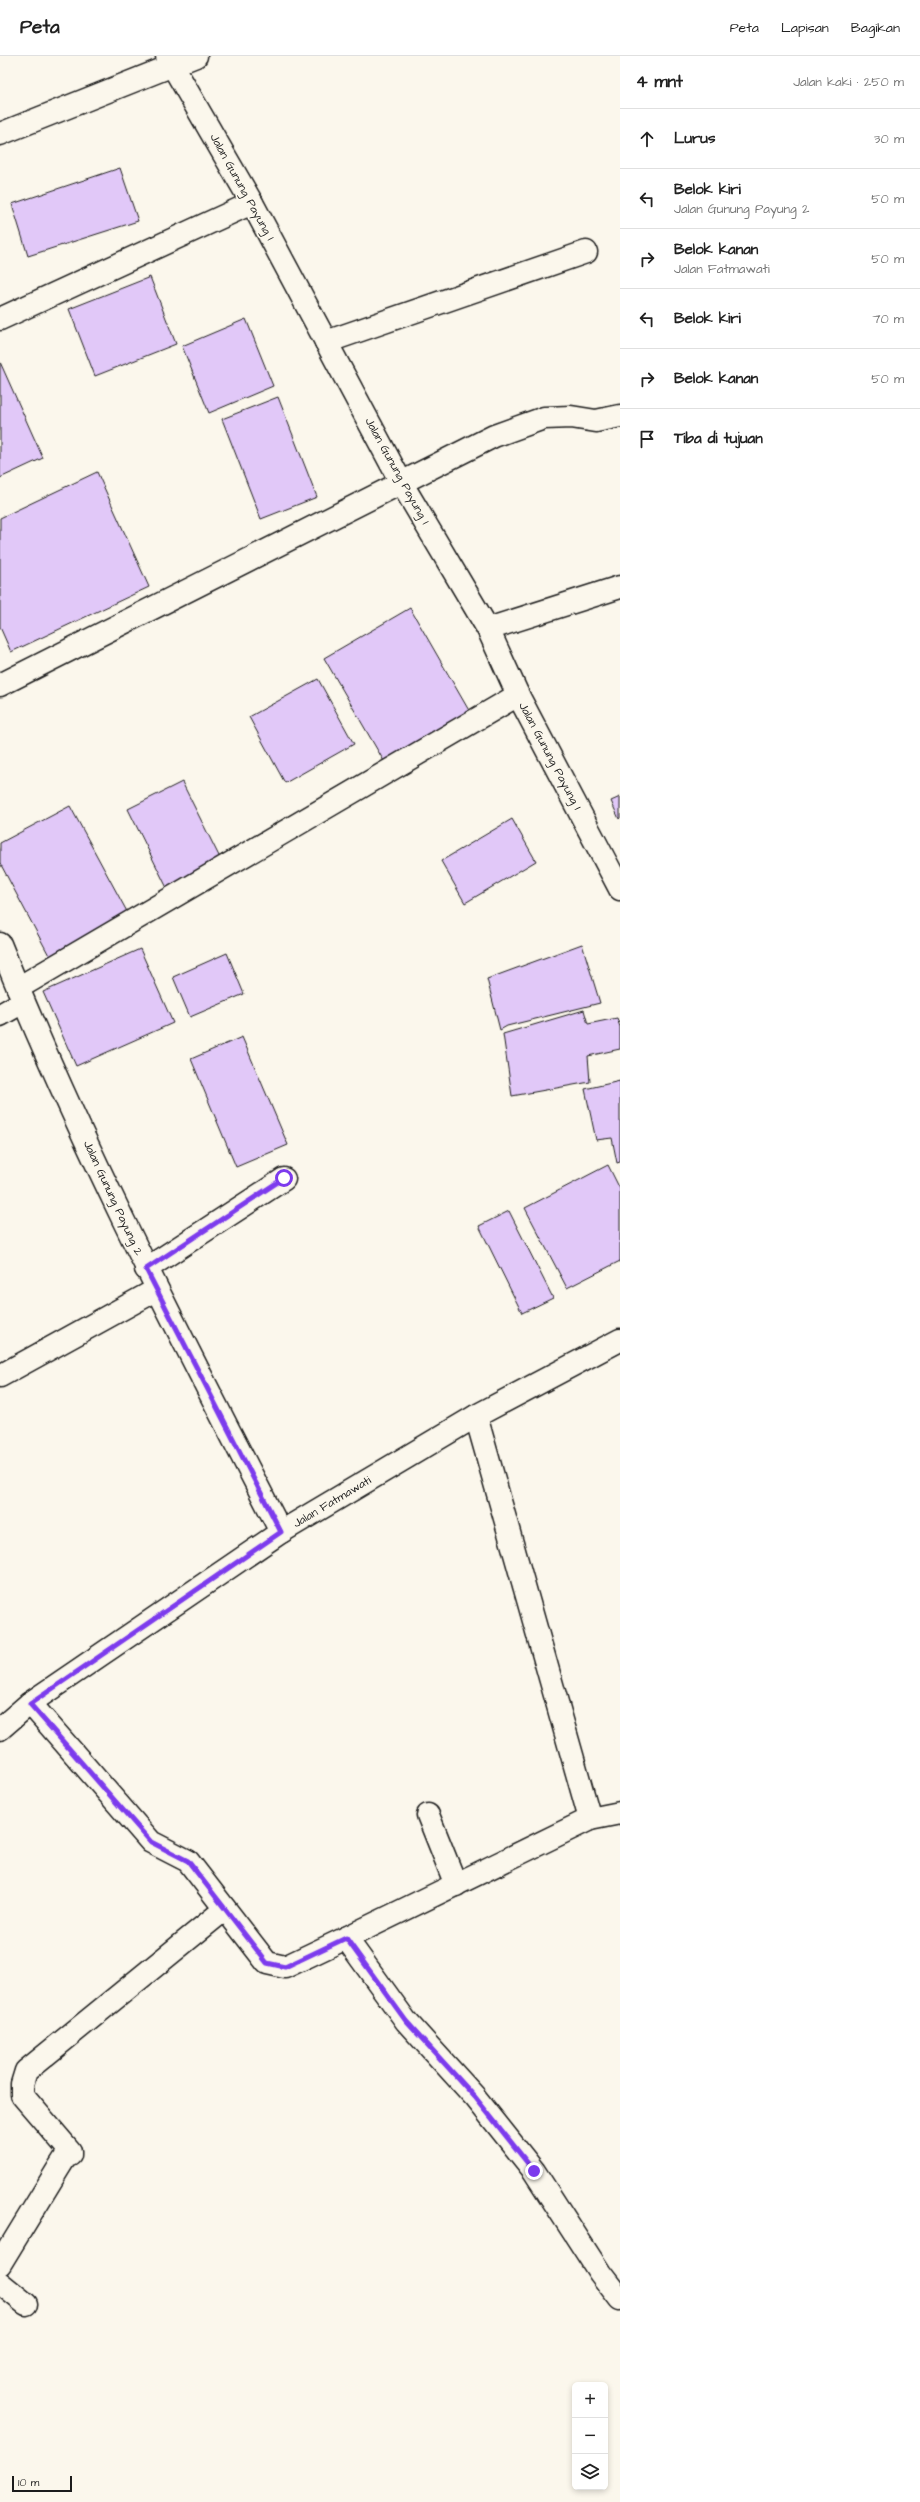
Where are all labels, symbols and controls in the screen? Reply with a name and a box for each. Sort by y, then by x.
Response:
text: Peta [20,14,60,41]
text: Peta [730,18,759,38]
text: Lapisan [781,18,829,38]
text: Bagikan [851,18,900,38]
text: 4 mnt [636,70,683,94]
text: Jalan kaki · 250 m [793,73,904,91]
icon: ahead [636,128,658,150]
text: Lurus [674,128,715,149]
text: 30 m [874,130,904,148]
street label: Jalan Gunung Payung 1 [205,131,279,244]
text: Belok kiri [674,179,741,200]
icon: left [636,188,658,210]
text: 50 m [871,190,904,208]
text: Jalan Gunung Payung 2 [674,200,809,218]
text: Belok kanan [674,239,758,260]
icon: right [636,248,658,270]
text: 50 m [871,250,904,268]
text: Jalan Fatmawati [674,260,770,278]
icon: left [636,308,658,330]
text: Belok kiri [674,308,741,329]
text: 70 m [872,310,904,328]
icon: right [636,368,658,390]
text: Belok kanan [674,368,758,389]
text: 50 m [871,370,904,388]
street label: Jalan Gunung Payung 1 [360,415,434,528]
icon: arrive [636,428,658,450]
text: Tiba di tujuan [674,428,763,449]
street label: Jalan Gunung Payung 1 [514,699,586,814]
street label: Jalan Gunung Payung 2 [78,1138,147,1259]
route start [275,1169,293,1187]
street label: Jalan Fatmawati [290,1472,374,1532]
route end [525,2162,543,2180]
map controls [572,2382,608,2490]
button: + [572,2382,608,2418]
button: − [572,2418,608,2454]
button: layers [572,2454,608,2490]
scale bar [12,2474,72,2493]
text: 10 m [18,2475,39,2490]

